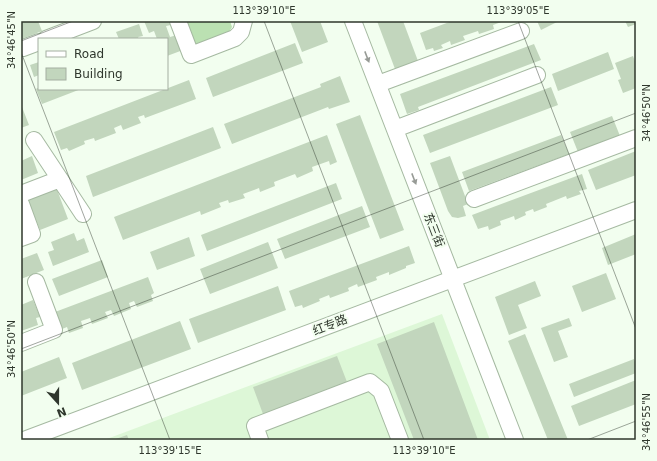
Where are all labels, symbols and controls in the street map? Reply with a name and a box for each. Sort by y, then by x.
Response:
text: 113°39'10"E [232,5,296,16]
text: 113°39'05"E [486,5,550,16]
text: 34°46'45"N [6,11,17,69]
legend [38,38,168,90]
text: Road [74,47,104,61]
one-way arrow [365,52,371,64]
text: Building [74,67,123,81]
text: 34°46'50"N [641,84,652,142]
one-way arrow [412,173,418,185]
street label: 东三街 [421,211,447,249]
street label: 红专路 [311,312,349,338]
text: 34°46'50"N [6,320,17,378]
north arrow [38,383,78,423]
text: 34°46'55"N [641,393,652,451]
text: N [55,404,68,420]
text: 113°39'15"E [138,445,202,456]
text: 113°39'10"E [392,445,456,456]

